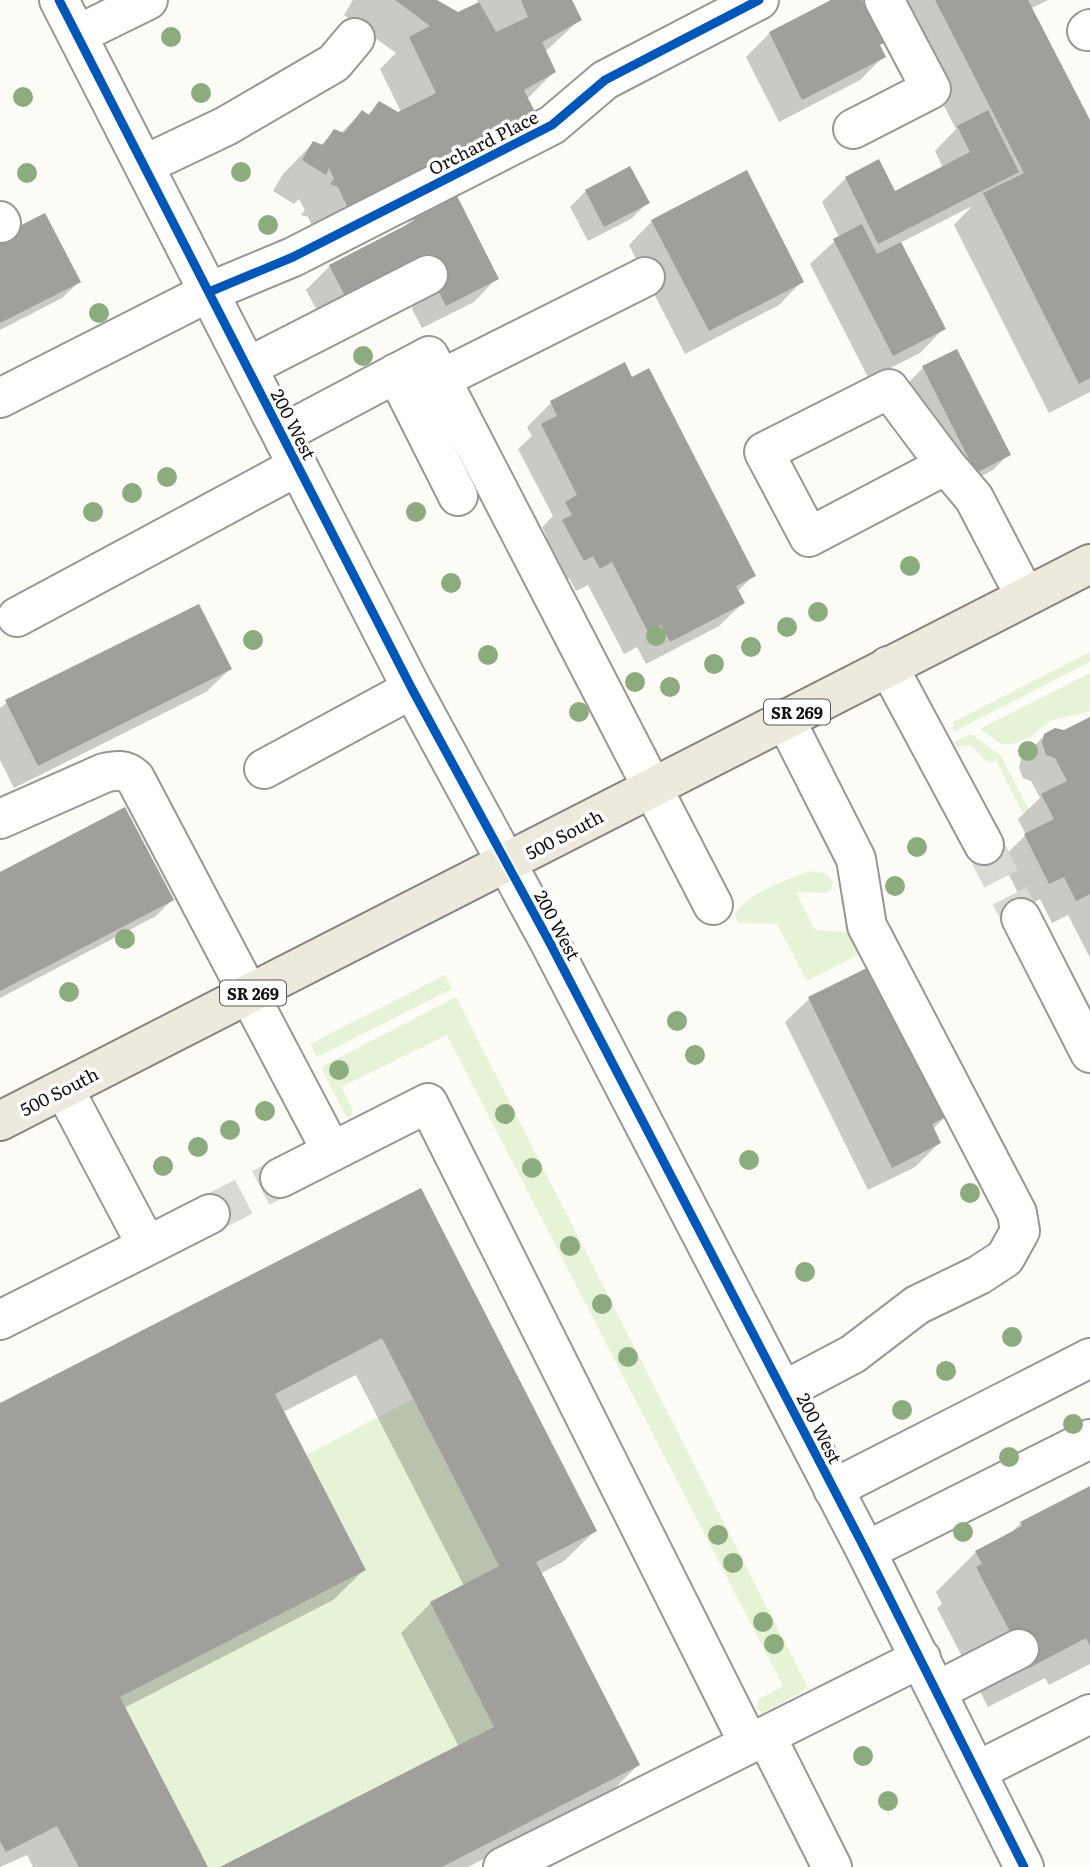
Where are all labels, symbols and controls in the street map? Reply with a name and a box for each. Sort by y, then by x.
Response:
street label: Orchard Place [423,103,543,181]
street label: 200 West [265,384,324,465]
road number: SR 269 [764,699,830,724]
street label: 500 South [520,802,608,866]
street label: 200 West [528,885,588,965]
road number: SR 269 [220,981,286,1006]
street label: 500 South [15,1060,103,1122]
street label: 200 West [791,1388,850,1469]

